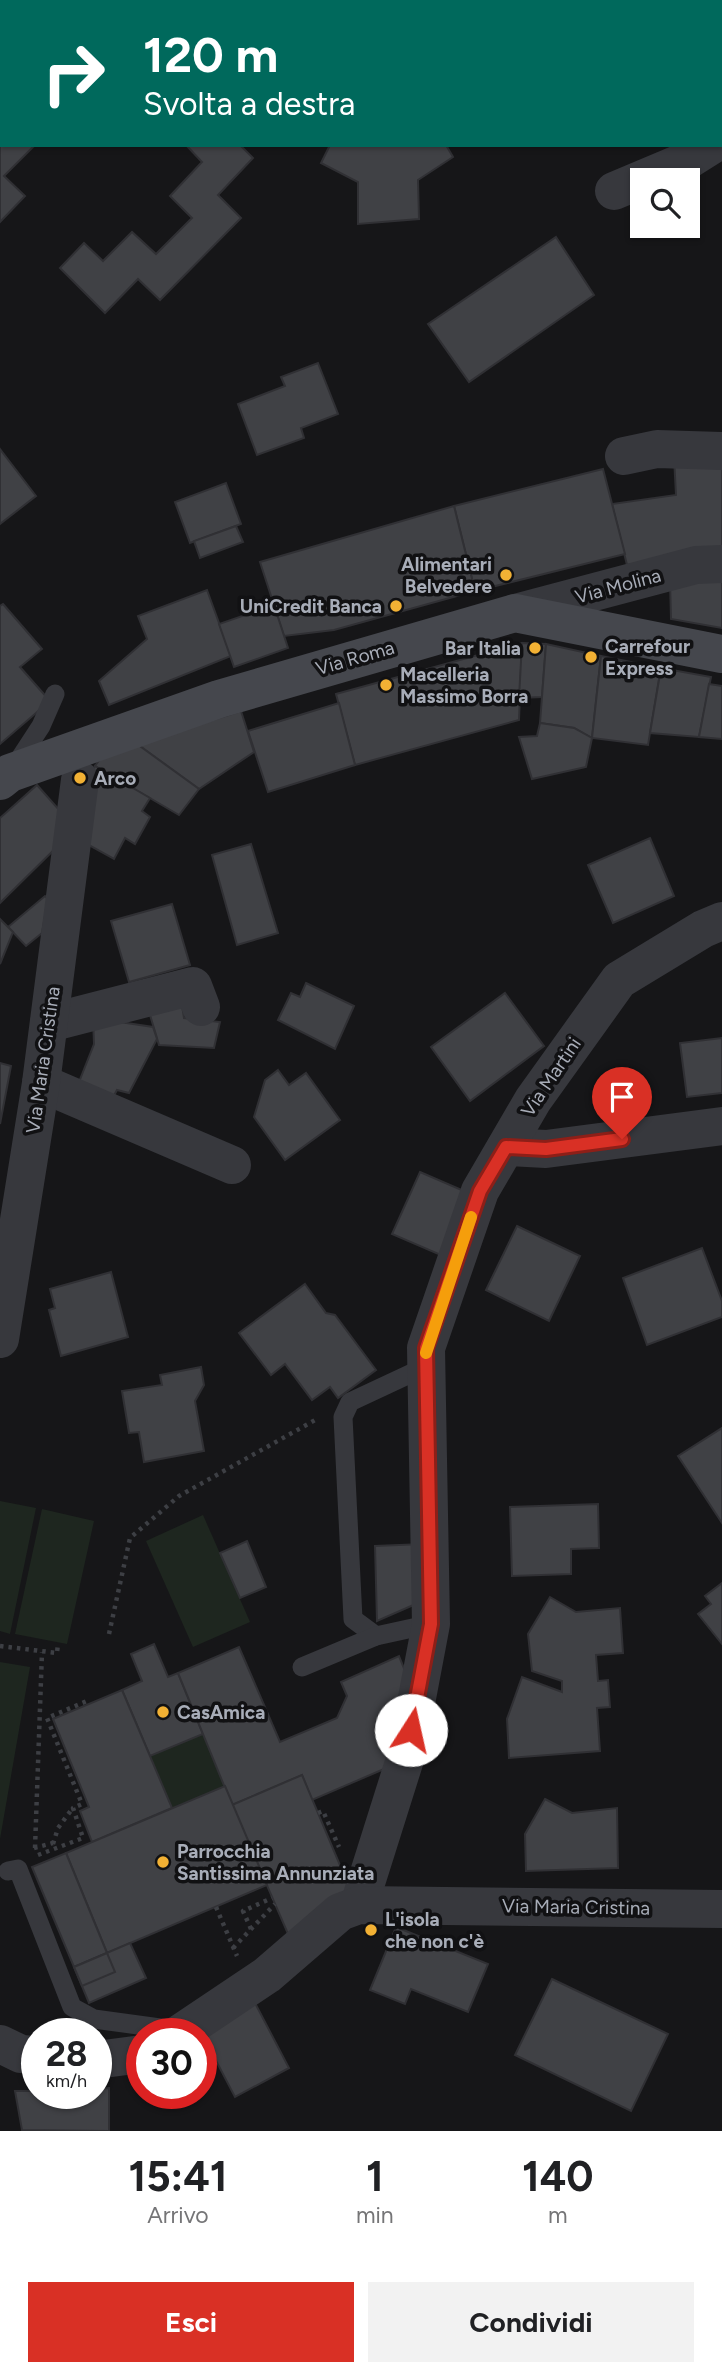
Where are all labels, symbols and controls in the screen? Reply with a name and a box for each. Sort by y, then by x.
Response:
text: 120 m [143,25,278,84]
icon: right [28,28,119,119]
text: Svolta a destra [143,85,355,123]
map controls [630,168,700,238]
button: search [630,168,700,238]
place label: Alimentari Belvedere [401,553,492,598]
street label: Via Molina [573,564,663,608]
marker: Alimentari Belvedere [498,567,514,583]
place label: UniCredit Banca [240,595,382,618]
marker: UniCredit Banca [388,598,404,614]
place label: Carrefour Express [605,635,690,680]
street label: Via Roma [313,636,397,680]
place label: Bar Italia [445,637,521,660]
marker: Bar Italia [527,640,543,656]
marker: Carrefour Express [583,649,599,665]
place label: Macelleria Massimo Borra [400,663,528,708]
marker: Macelleria Massimo Borra [378,677,394,693]
place label: Arco [94,767,136,790]
marker: Arco [72,770,88,786]
street label: Via Maria Cristina [21,985,65,1135]
street label: Via Martini [516,1033,586,1121]
pin [592,1067,652,1139]
icon: arrive [603,1078,641,1116]
position arrow [374,1693,448,1767]
place label: CasAmica [177,1701,265,1724]
marker: CasAmica [155,1704,171,1720]
place label: Parrocchia Santissima Annunziata [177,1840,374,1885]
marker: Parrocchia Santissima Annunziata [155,1854,171,1870]
street label: Via Maria Cristina [502,1894,650,1920]
place label: L'isola che non c'è [385,1908,484,1953]
marker: L'isola che non c'è [363,1922,379,1938]
speed limit sign: 30 [126,2018,217,2109]
text: 28 [46,2033,87,2075]
text: km/h [46,2070,87,2092]
text: 15:41 [128,2151,228,2202]
text: 1 [366,2151,384,2202]
text: 140 [522,2151,594,2202]
text: Arrivo [147,2201,209,2229]
text: min [356,2201,394,2229]
text: m [548,2201,568,2229]
button: Esci [28,2282,354,2362]
button: Condividi [368,2282,694,2362]

